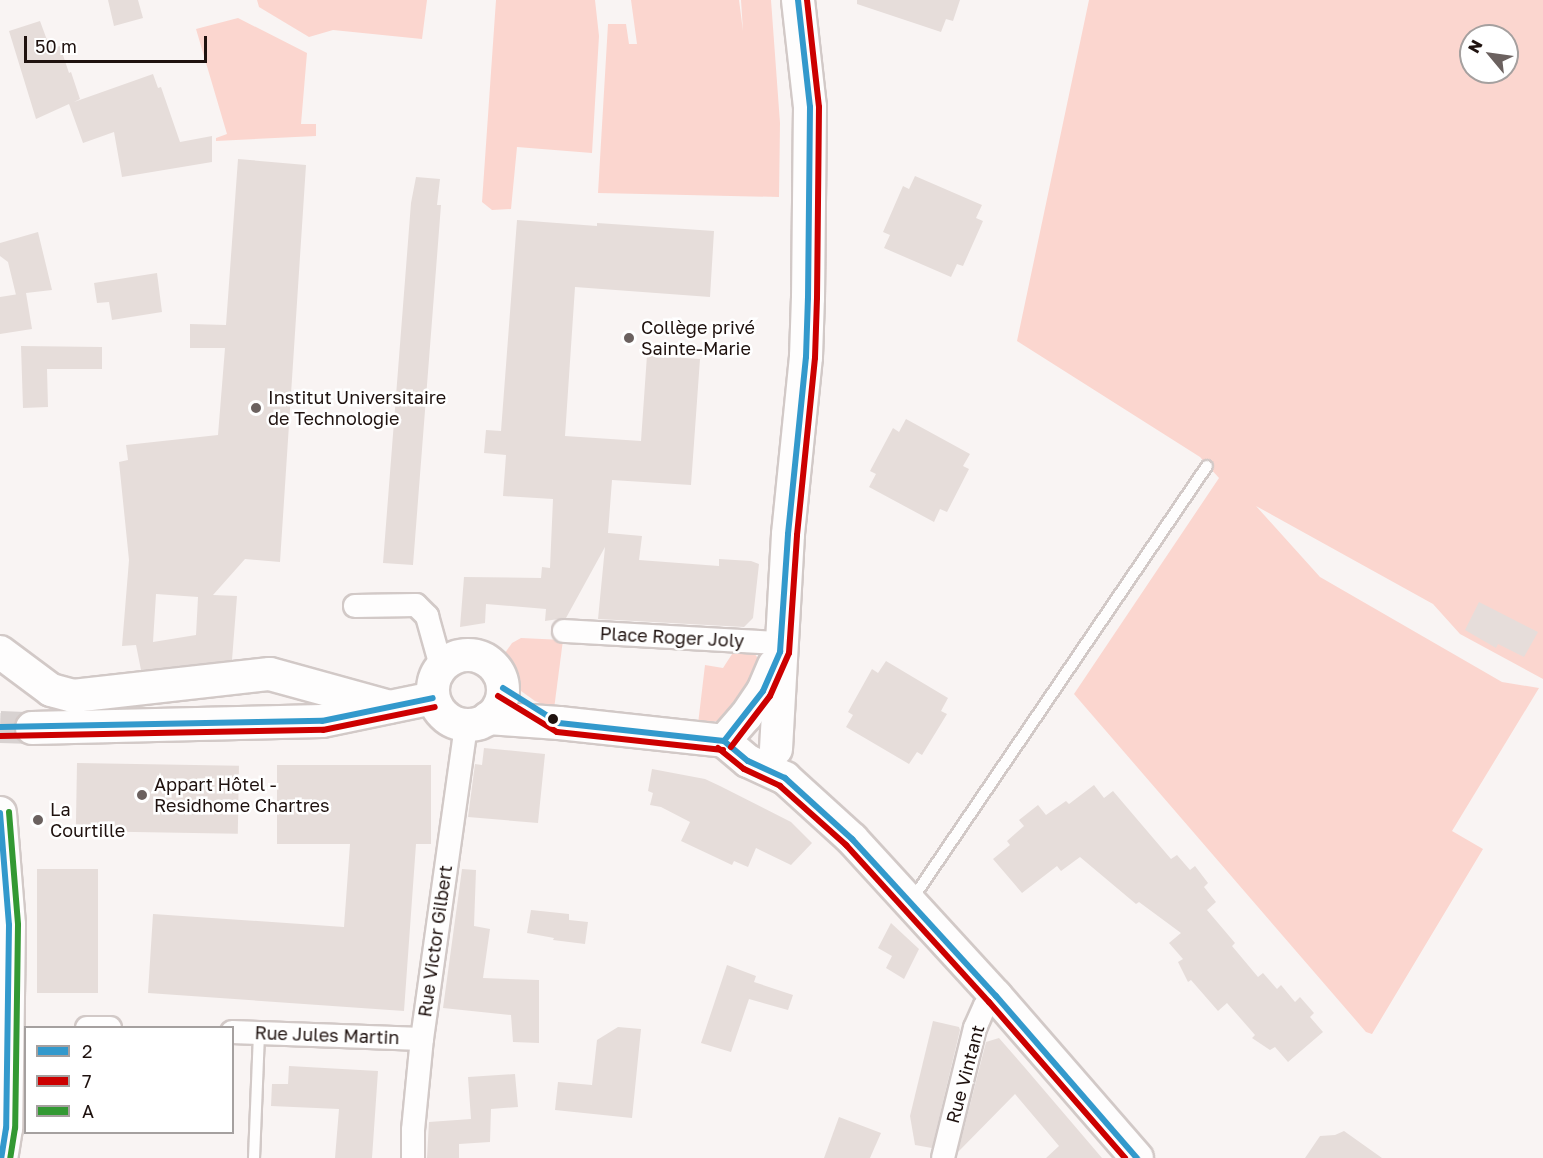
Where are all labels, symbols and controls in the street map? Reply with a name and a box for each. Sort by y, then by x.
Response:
scale bar [27,24,210,62]
north arrow [1459,24,1519,84]
text: 50 m [35,35,77,57]
text: N [1463,36,1487,56]
place label: Collège privé Sainte-Marie [641,317,755,360]
marker: Collège privé Sainte-Marie [622,331,636,345]
place label: Institut Universitaire de Technologie [268,387,446,430]
marker: Institut Universitaire de Technologie [249,401,263,415]
street label: Place Roger Joly [599,622,745,652]
unlabelled marker [547,713,559,725]
place label: Appart Hôtel - Residhome Chartres [154,774,330,816]
marker: Appart Hôtel - Residhome Chartres [135,788,149,802]
place label: La Courtille [50,799,125,842]
marker: La Courtille [31,813,45,827]
street label: Rue Victor Gilbert [414,864,456,1018]
street label: Rue Jules Martin [254,1022,400,1048]
street label: Rue Vintant [942,1022,988,1126]
legend [24,1026,234,1134]
text: 2 [82,1040,92,1062]
text: 7 [82,1070,92,1092]
text: A [82,1100,94,1122]

